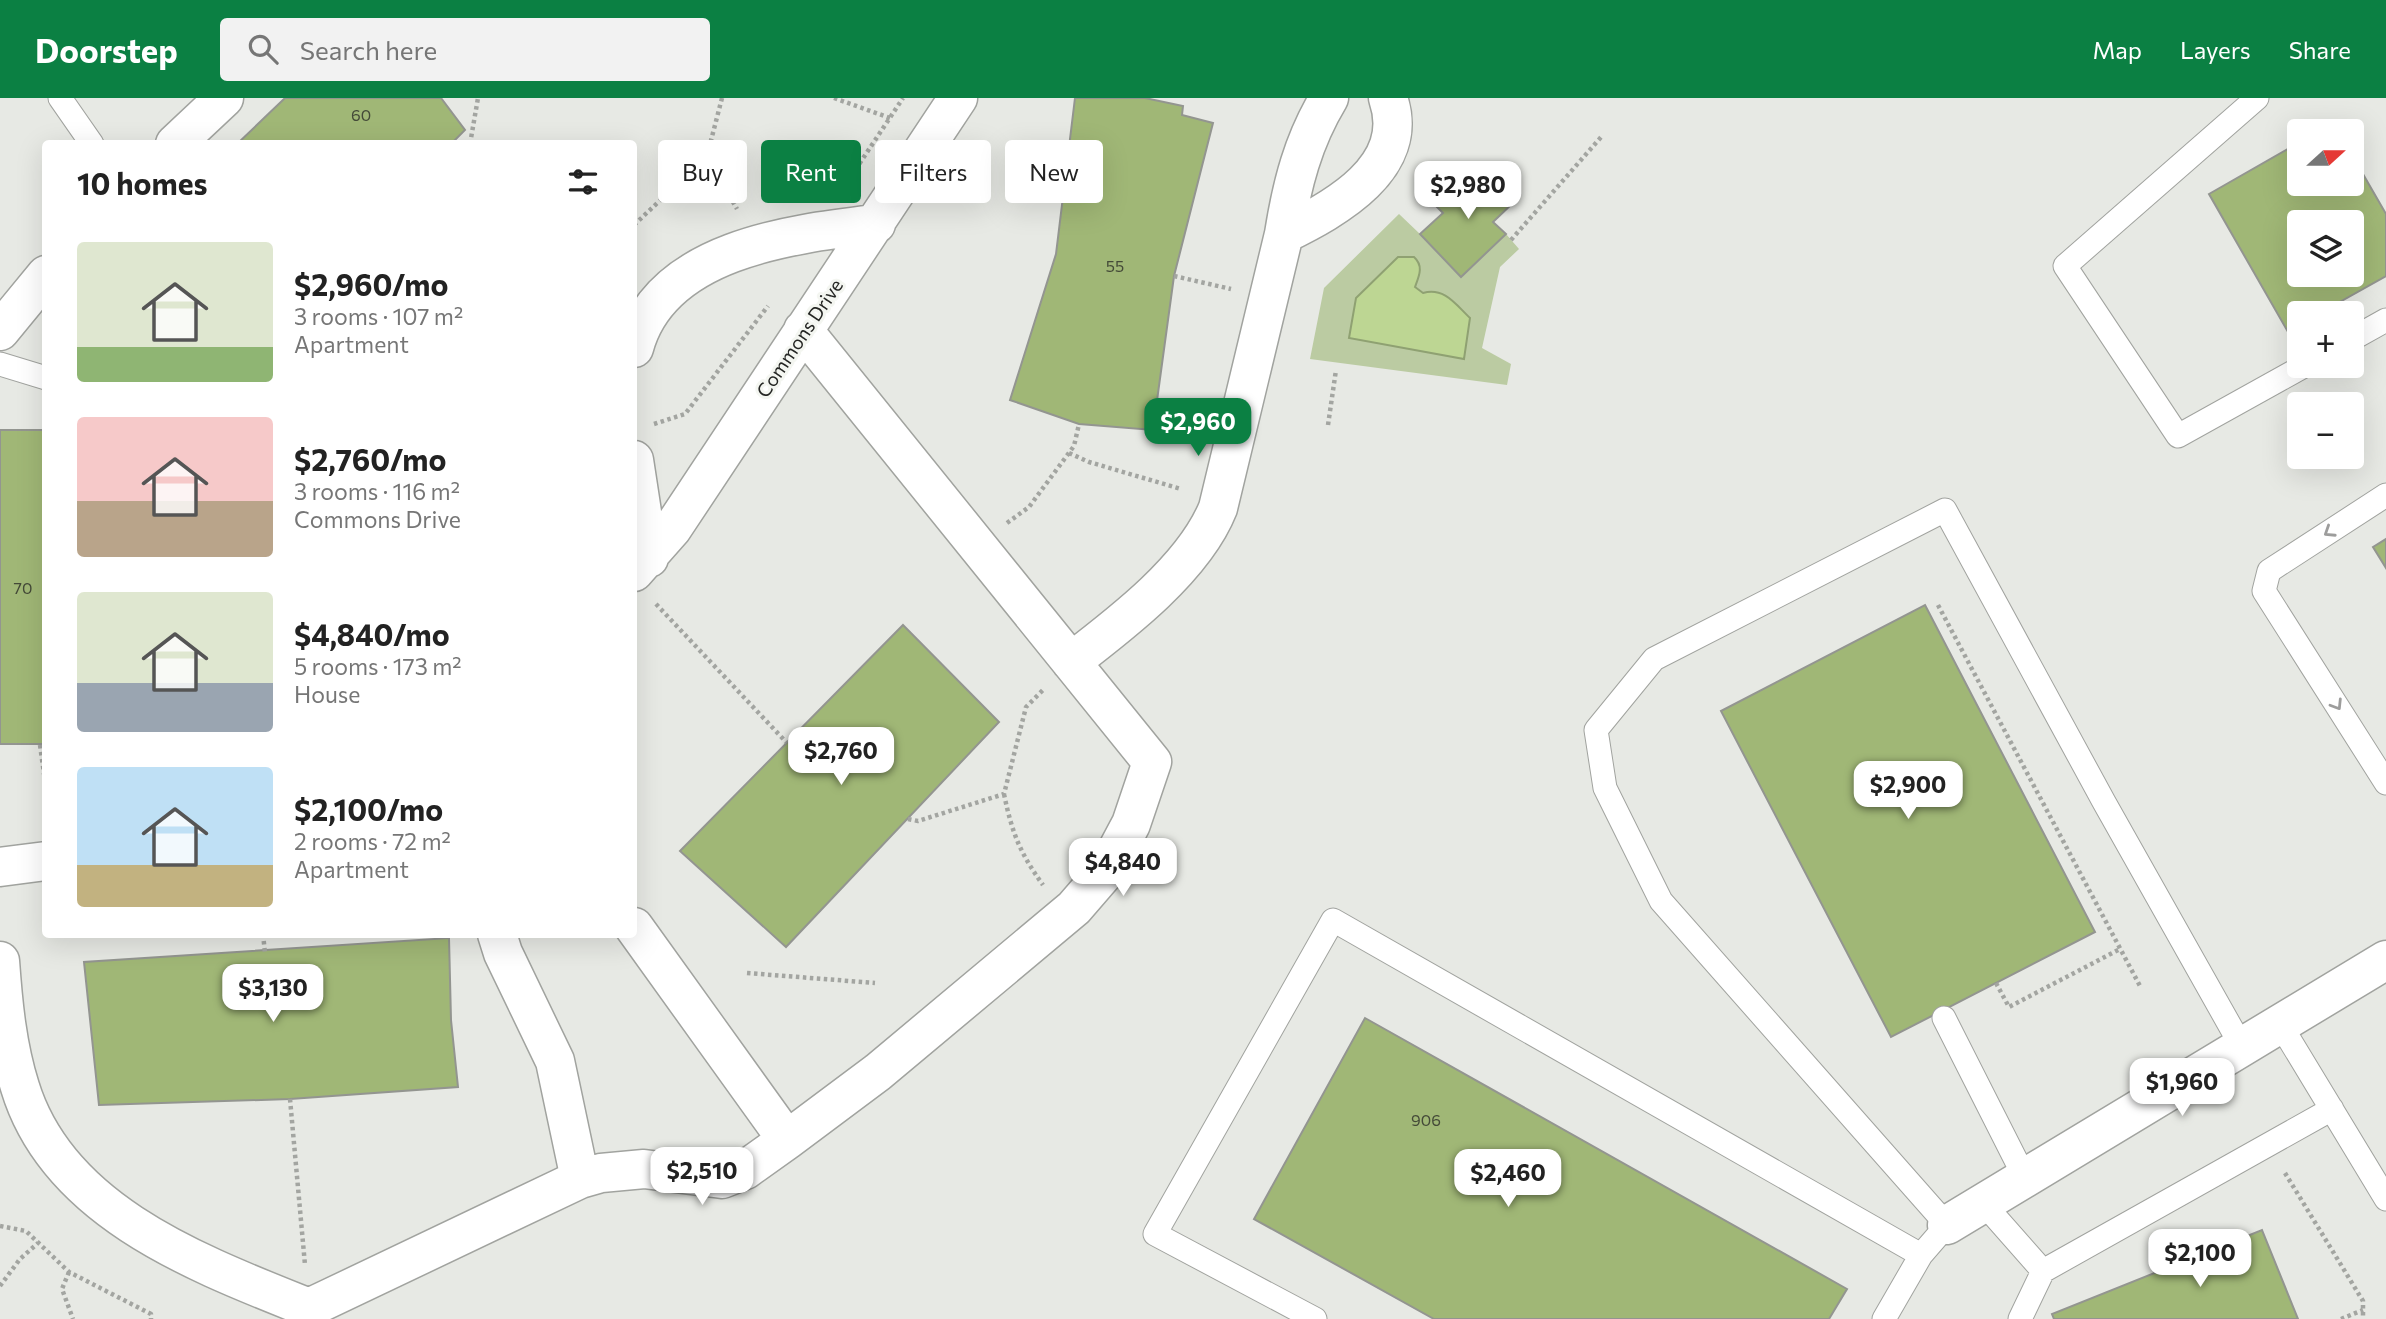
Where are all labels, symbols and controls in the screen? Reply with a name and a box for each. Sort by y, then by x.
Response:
search box [220,18,710,81]
text: Doorstep [35,29,178,70]
icon: search [244,30,282,68]
text: Search here [300,34,437,65]
text: Map [2093,35,2142,64]
text: Layers [2180,35,2251,64]
text: Share [2289,35,2351,64]
house number: 60 [351,105,371,124]
north arrow [2287,119,2364,196]
map controls [2287,119,2364,469]
chip: Buy [658,140,747,203]
chip: Rent [761,140,861,203]
chip: Filters [875,140,991,203]
chip: New [1005,140,1103,203]
pin: $2,980 [1411,162,1525,221]
icon: filters [564,163,602,201]
text: 10 homes [77,164,207,201]
text: $2,980 [1430,170,1506,198]
button: layers [2287,210,2364,287]
house number: 55 [1106,256,1124,275]
text: $2,960/mo [294,265,448,302]
icon: home [133,270,217,354]
street label: Commons Drive [751,274,847,402]
button: + [2287,301,2364,378]
text: 3 rooms · 107 m² [294,302,463,330]
text: Apartment [294,330,409,358]
button: − [2287,392,2364,469]
pin: $2,960 [1141,398,1255,458]
text: $2,960 [1160,407,1236,435]
text: $2,760/mo [294,440,446,477]
icon: home [133,445,217,529]
text: 3 rooms · 116 m² [294,477,460,505]
text: Commons Drive [294,505,461,533]
one-way arrow [2323,524,2336,537]
house number: 70 [14,578,32,597]
text: $4,840/mo [294,615,450,652]
icon: home [133,620,217,704]
text: 5 rooms · 173 m² [294,652,461,680]
text: House [294,680,360,708]
one-way arrow [2328,698,2341,711]
pin: $2,760 [784,728,898,787]
text: $2,760 [804,736,878,764]
pin: $2,900 [1851,762,1965,821]
text: $2,900 [1870,770,1946,798]
text: $2,100/mo [294,790,443,827]
icon: home [133,795,217,879]
text: 2 rooms · 72 m² [294,827,451,855]
pin: $4,840 [1066,838,1180,898]
text: $4,840 [1085,847,1161,875]
text: Apartment [294,855,409,883]
pin: $3,130 [216,964,330,1024]
text: $3,130 [238,973,308,1001]
pin: $1,960 [2125,1058,2239,1118]
text: $1,960 [2146,1067,2218,1095]
house number: 906 [1411,1110,1441,1129]
pin: $2,510 [645,1148,759,1207]
pin: $2,460 [1451,1150,1565,1209]
text: $2,510 [666,1156,738,1184]
text: $2,460 [1470,1158,1546,1186]
pin: $2,100 [2143,1230,2257,1289]
text: $2,100 [2164,1238,2236,1266]

